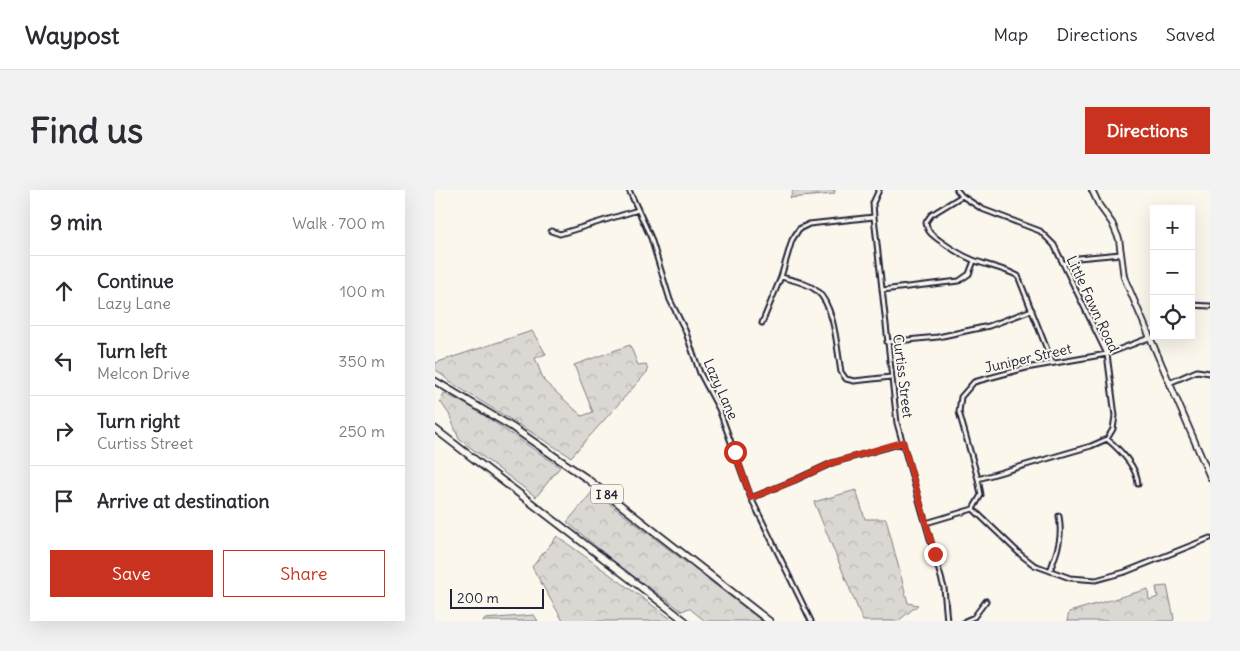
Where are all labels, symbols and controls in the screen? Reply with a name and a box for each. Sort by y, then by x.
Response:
text: Waypost [25,20,119,50]
text: Map [993,23,1028,46]
text: Directions [1056,23,1138,46]
text: Saved [1166,23,1215,46]
button: Directions [1085,107,1210,154]
text: Find us [30,108,143,152]
map controls [1150,205,1195,340]
button: + [1150,205,1195,250]
text: 9 min [50,209,102,236]
text: Walk · 700 m [292,213,385,233]
button: − [1150,250,1195,295]
street label: Little Fawn Road [1063,253,1123,355]
text: Continue [97,269,174,293]
icon: ahead [50,277,78,305]
text: 100 m [340,281,385,301]
text: Lazy Lane [97,293,171,313]
button: locate [1150,295,1195,340]
street label: Curtiss Street [889,333,917,419]
text: Turn left [97,339,167,363]
street label: Juniper Street [983,339,1073,377]
icon: left [50,347,78,375]
text: 350 m [338,351,385,371]
street label: Lazy Lane [700,356,742,422]
text: Melcon Drive [97,363,190,383]
text: Turn right [97,409,180,433]
icon: right [50,417,78,445]
text: 250 m [339,421,385,441]
text: Curtiss Street [97,433,193,453]
route start [724,441,747,464]
road number: I 84 [591,484,623,504]
icon: arrive [50,487,78,515]
text: Arrive at destination [97,489,270,513]
route end [924,543,947,566]
button: Save [50,550,213,597]
button: Share [223,550,385,597]
scale bar [450,586,544,609]
text: 200 m [457,589,499,607]

